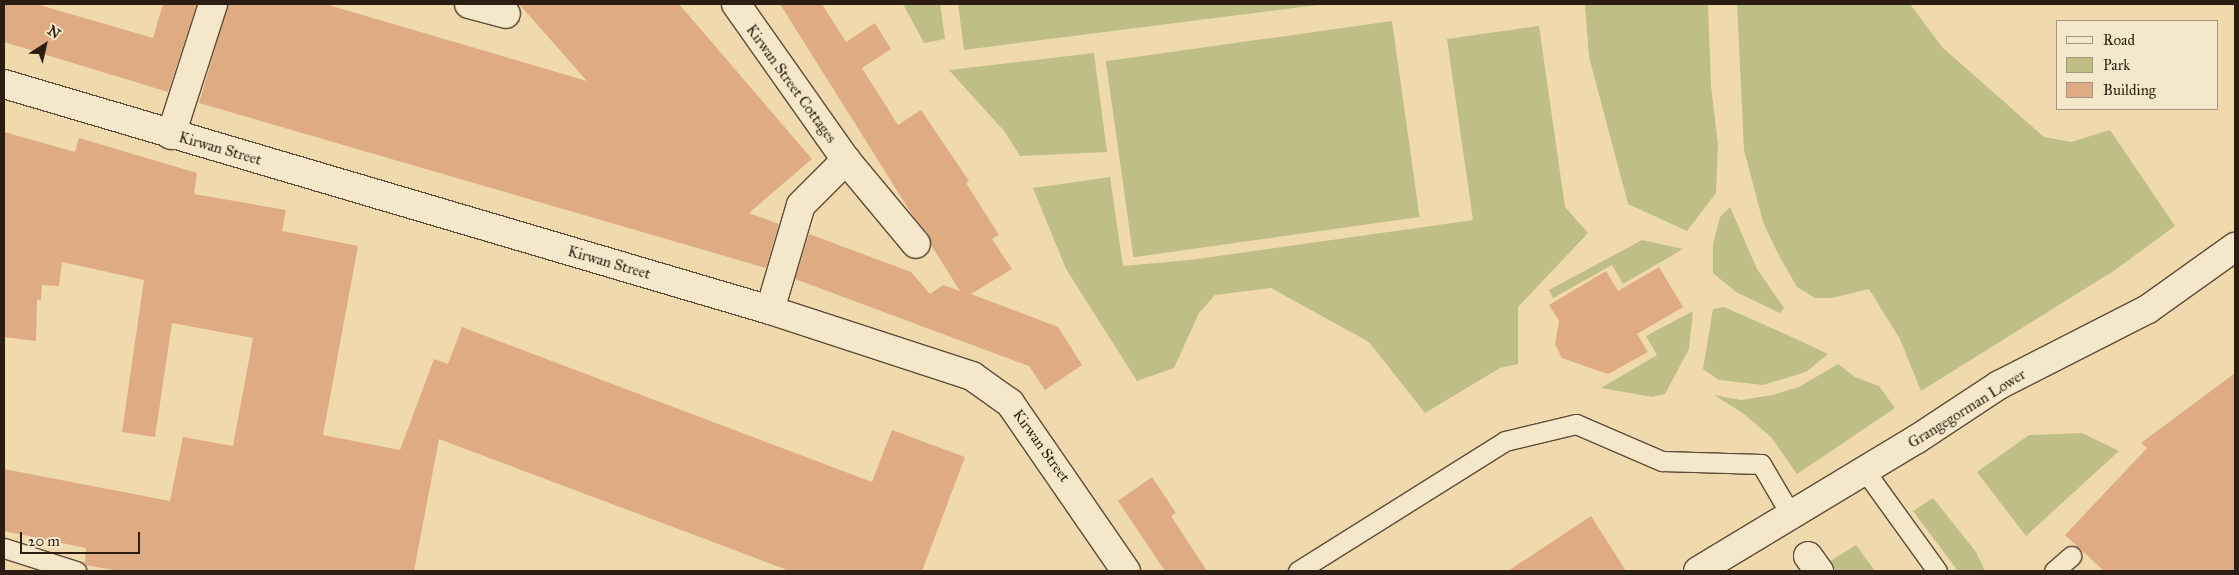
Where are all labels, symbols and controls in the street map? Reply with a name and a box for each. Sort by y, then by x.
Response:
north arrow [20,20,70,70]
legend [2056,20,2219,110]
street label: Kirwan Street Cottages [742,21,840,147]
text: N [44,22,64,43]
text: Road [2103,31,2135,49]
text: Park [2103,56,2130,74]
text: Building [2103,81,2156,99]
street label: Kirwan Street [177,129,263,169]
street label: Kirwan Street [566,243,652,283]
street label: Grangegorman Lower [1905,366,2029,452]
street label: Kirwan Street [1009,406,1073,486]
scale bar [22,522,142,554]
text: 20 m [28,532,60,550]

